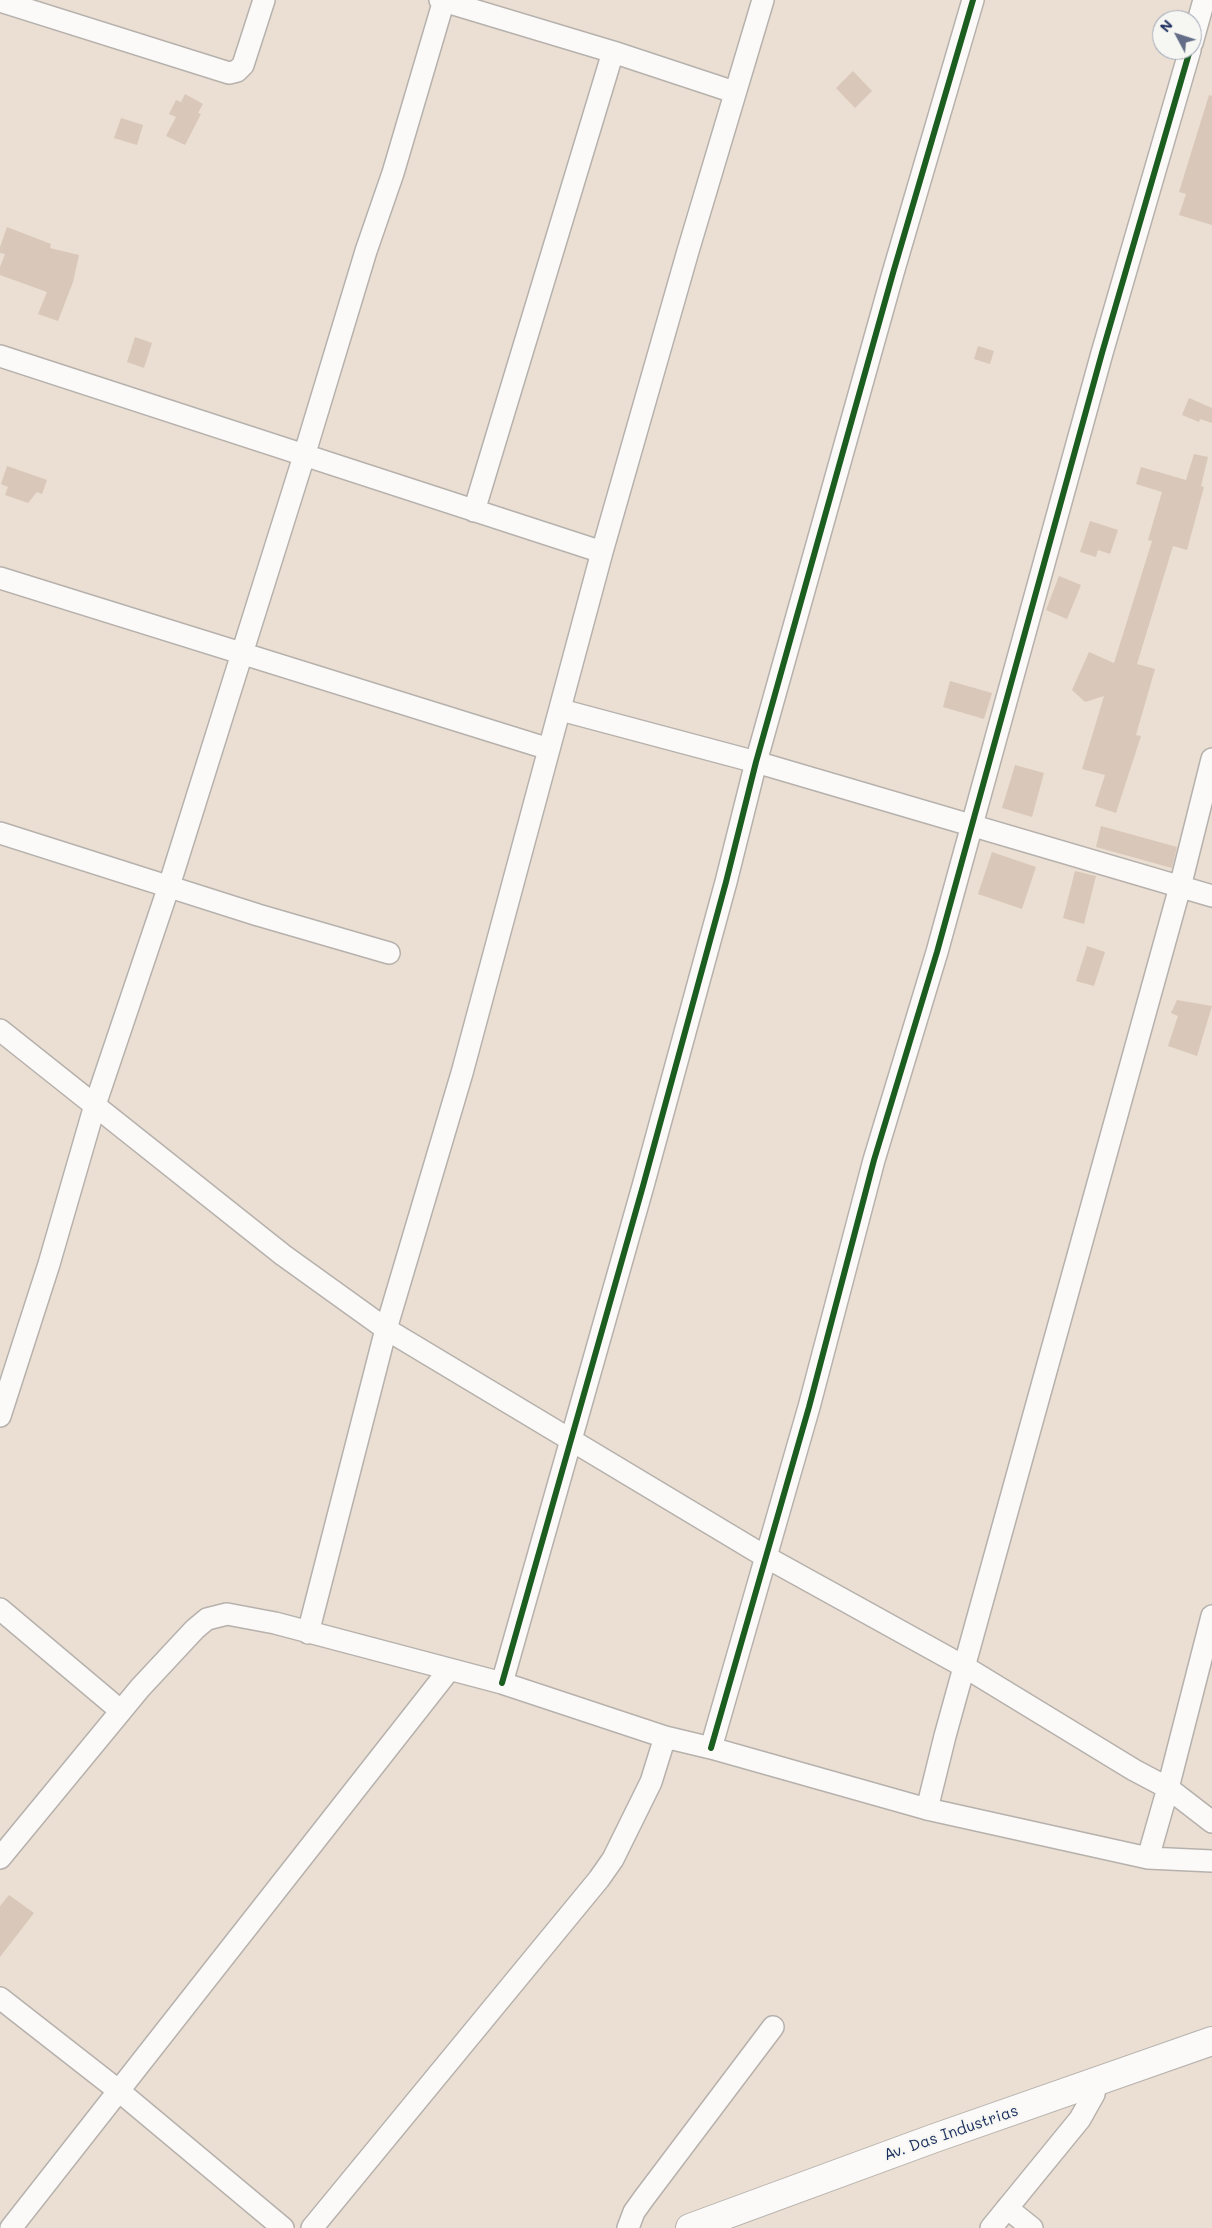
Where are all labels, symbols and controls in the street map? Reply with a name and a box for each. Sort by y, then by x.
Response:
north arrow [1152,10,1202,60]
text: N [1155,16,1177,36]
street label: Av. Das Industrias [881,2101,1021,2165]

